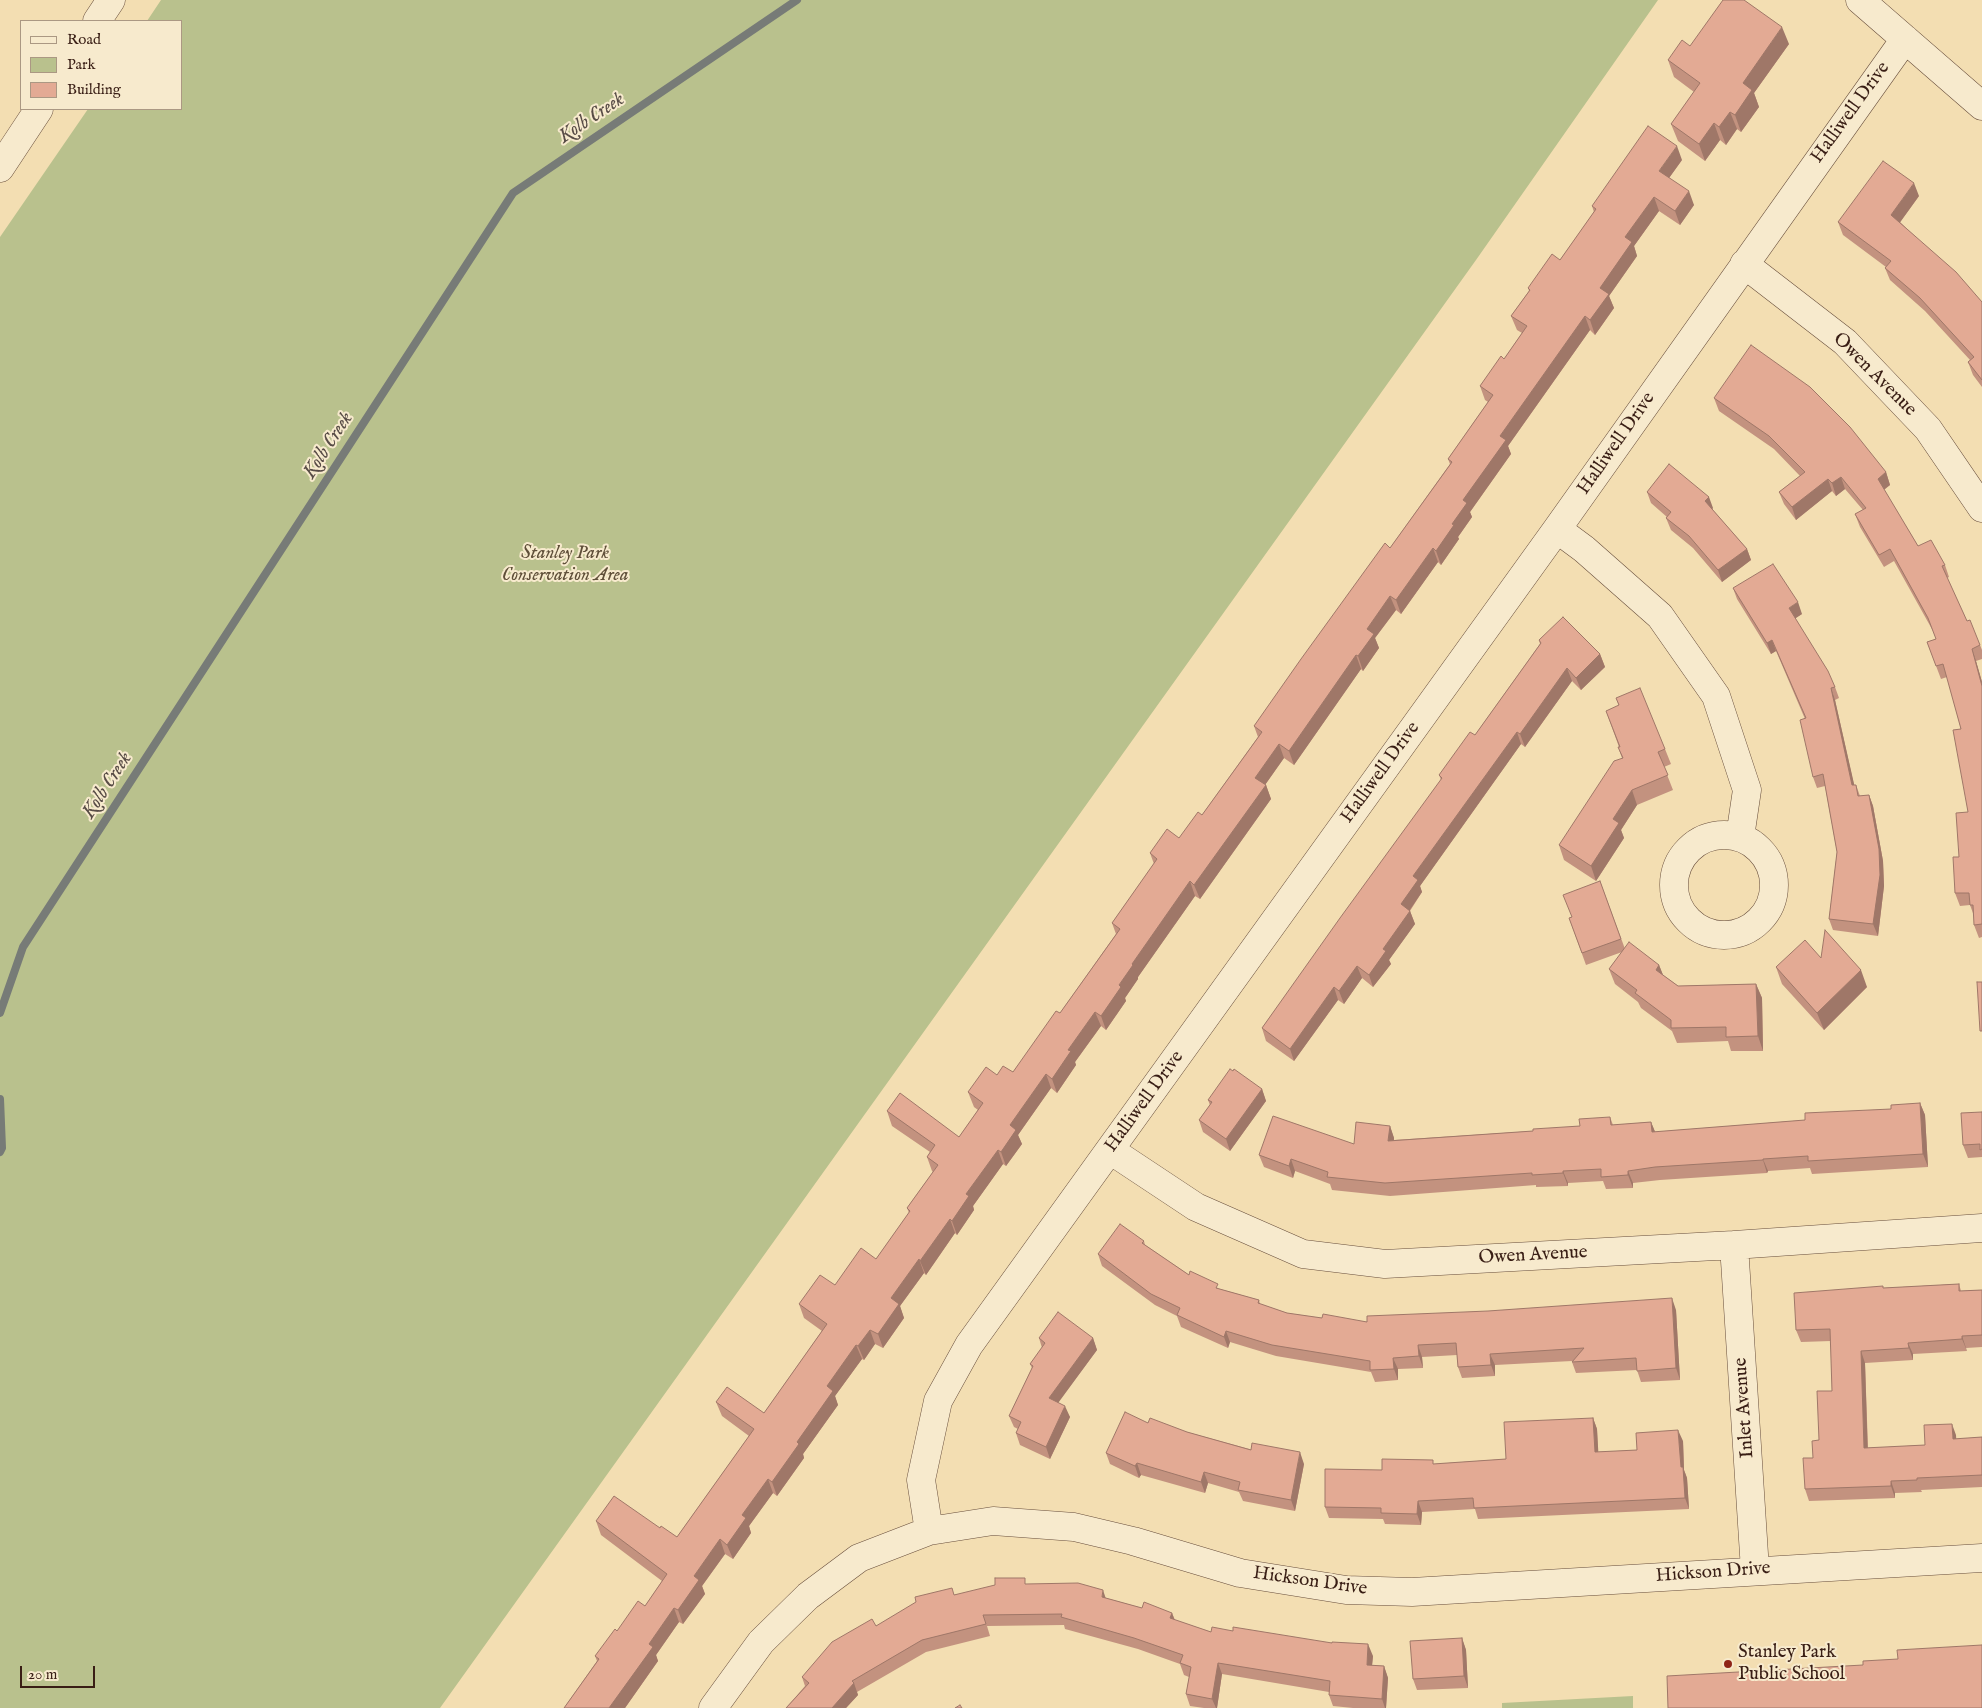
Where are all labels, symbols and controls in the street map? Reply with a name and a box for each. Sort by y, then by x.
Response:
legend [20,20,182,110]
text: Road [67,30,101,49]
text: Park [67,55,96,74]
street label: Halliwell Drive [1807,58,1895,168]
text: Building [67,80,121,99]
water label: Kolb Creek [554,88,630,150]
street label: Owen Avenue [1827,328,1921,422]
street label: Halliwell Drive [1573,388,1661,500]
water label: Kolb Creek [299,408,359,484]
park label: Stanley Park Conservation Area [502,543,628,587]
street label: Halliwell Drive [1337,718,1425,828]
water label: Kolb Creek [78,748,138,824]
street label: Halliwell Drive [1101,1047,1189,1157]
street label: Owen Avenue [1478,1242,1588,1270]
street label: Inlet Avenue [1730,1357,1760,1459]
street label: Hickson Drive [1655,1558,1771,1588]
street label: Hickson Drive [1251,1563,1369,1601]
place label: Stanley Park Public School [1738,1642,1845,1686]
scale bar [22,1656,98,1688]
marker: Stanley Park Public School [1722,1658,1734,1670]
text: 20 m [28,1665,57,1684]

